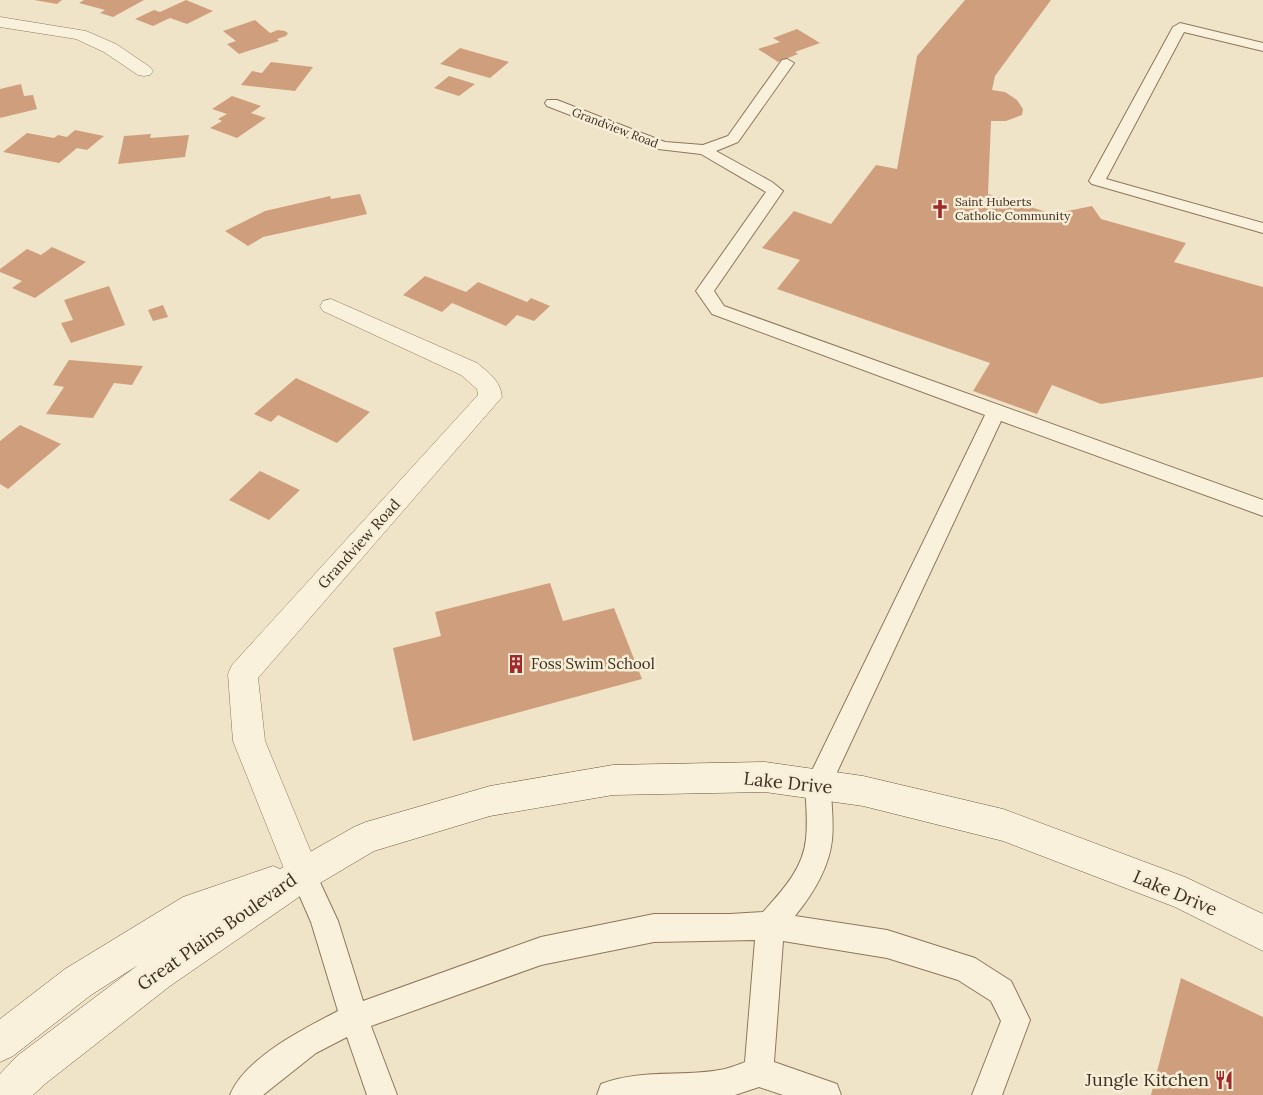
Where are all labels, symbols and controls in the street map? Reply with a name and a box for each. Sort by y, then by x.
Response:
street label: Grandview Road [570,104,661,151]
place label: Saint Huberts Catholic Community [955,194,1071,223]
church icon: Saint Huberts Catholic Community [929,198,951,220]
street label: Grandview Road [313,495,404,592]
building icon: Foss Swim School [505,653,527,675]
place label: Foss Swim School [531,654,655,673]
street label: Lake Drive [743,766,834,799]
street label: Lake Drive [1130,865,1221,921]
street label: Great Plains Boulevard [132,868,301,995]
place label: Jungle Kitchen [1084,1068,1209,1091]
restaurant icon: Jungle Kitchen [1213,1069,1235,1091]

